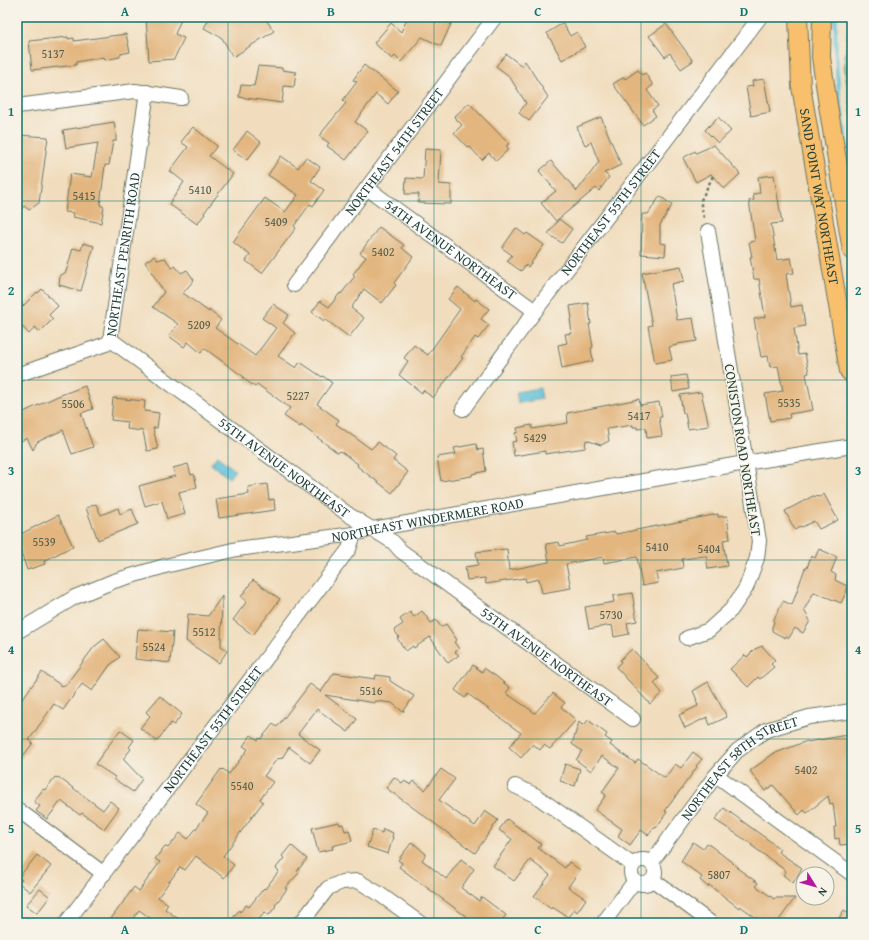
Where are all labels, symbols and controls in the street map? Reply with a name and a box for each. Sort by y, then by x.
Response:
text: A [121,2,130,21]
text: B [327,2,335,21]
text: C [534,2,542,21]
text: D [740,2,748,21]
house number: 5137 [41,45,65,62]
street label: NORTHEAST 54TH STREET [340,83,449,219]
text: 1 [8,102,14,121]
text: 1 [855,102,861,121]
street label: SAND POINT WAY NORTHEAST [795,106,844,286]
street label: NORTHEAST 55TH STREET [556,145,666,280]
street label: NORTHEAST PENRITH ROAD [101,171,145,338]
house number: 5410 [188,181,212,198]
house number: 5415 [72,187,96,204]
street label: 54TH AVENUE NORTHEAST [381,194,521,305]
house number: 5409 [264,213,288,230]
house number: 5402 [371,243,395,260]
text: 2 [8,281,15,300]
text: 2 [855,281,862,300]
house number: 5209 [187,316,211,333]
street label: CONISTON ROAD NORTHEAST [720,362,767,538]
house number: 5227 [286,387,310,404]
house number: 5535 [777,394,801,411]
house number: 5506 [61,395,85,412]
house number: 5417 [627,407,651,424]
street label: 55TH AVENUE NORTHEAST [214,412,354,523]
house number: 5429 [523,429,547,446]
text: 3 [8,461,14,480]
text: 3 [855,461,861,480]
street label: NORTHEAST WINDERMERE ROAD [330,492,525,547]
house number: 5539 [32,533,56,550]
house number: 5410 [645,538,669,555]
house number: 5404 [697,540,721,557]
street label: 55TH AVENUE NORTHEAST [477,602,617,711]
house number: 5730 [599,606,623,623]
house number: 5512 [192,623,216,640]
house number: 5524 [142,638,166,655]
text: 4 [8,640,15,659]
text: 4 [855,640,862,659]
street label: NORTHEAST 55TH STREET [158,661,267,797]
house number: 5516 [359,682,383,699]
street label: NORTHEAST 58TH STREET [676,711,801,824]
house number: 5402 [794,761,818,778]
house number: 5540 [230,777,254,794]
text: 5 [8,819,15,838]
text: 5 [855,819,862,838]
house number: 5807 [707,866,731,883]
north arrow [795,866,835,906]
text: N [814,884,832,900]
text: A [121,920,130,939]
text: B [327,920,335,939]
text: C [534,920,542,939]
text: D [740,920,748,939]

